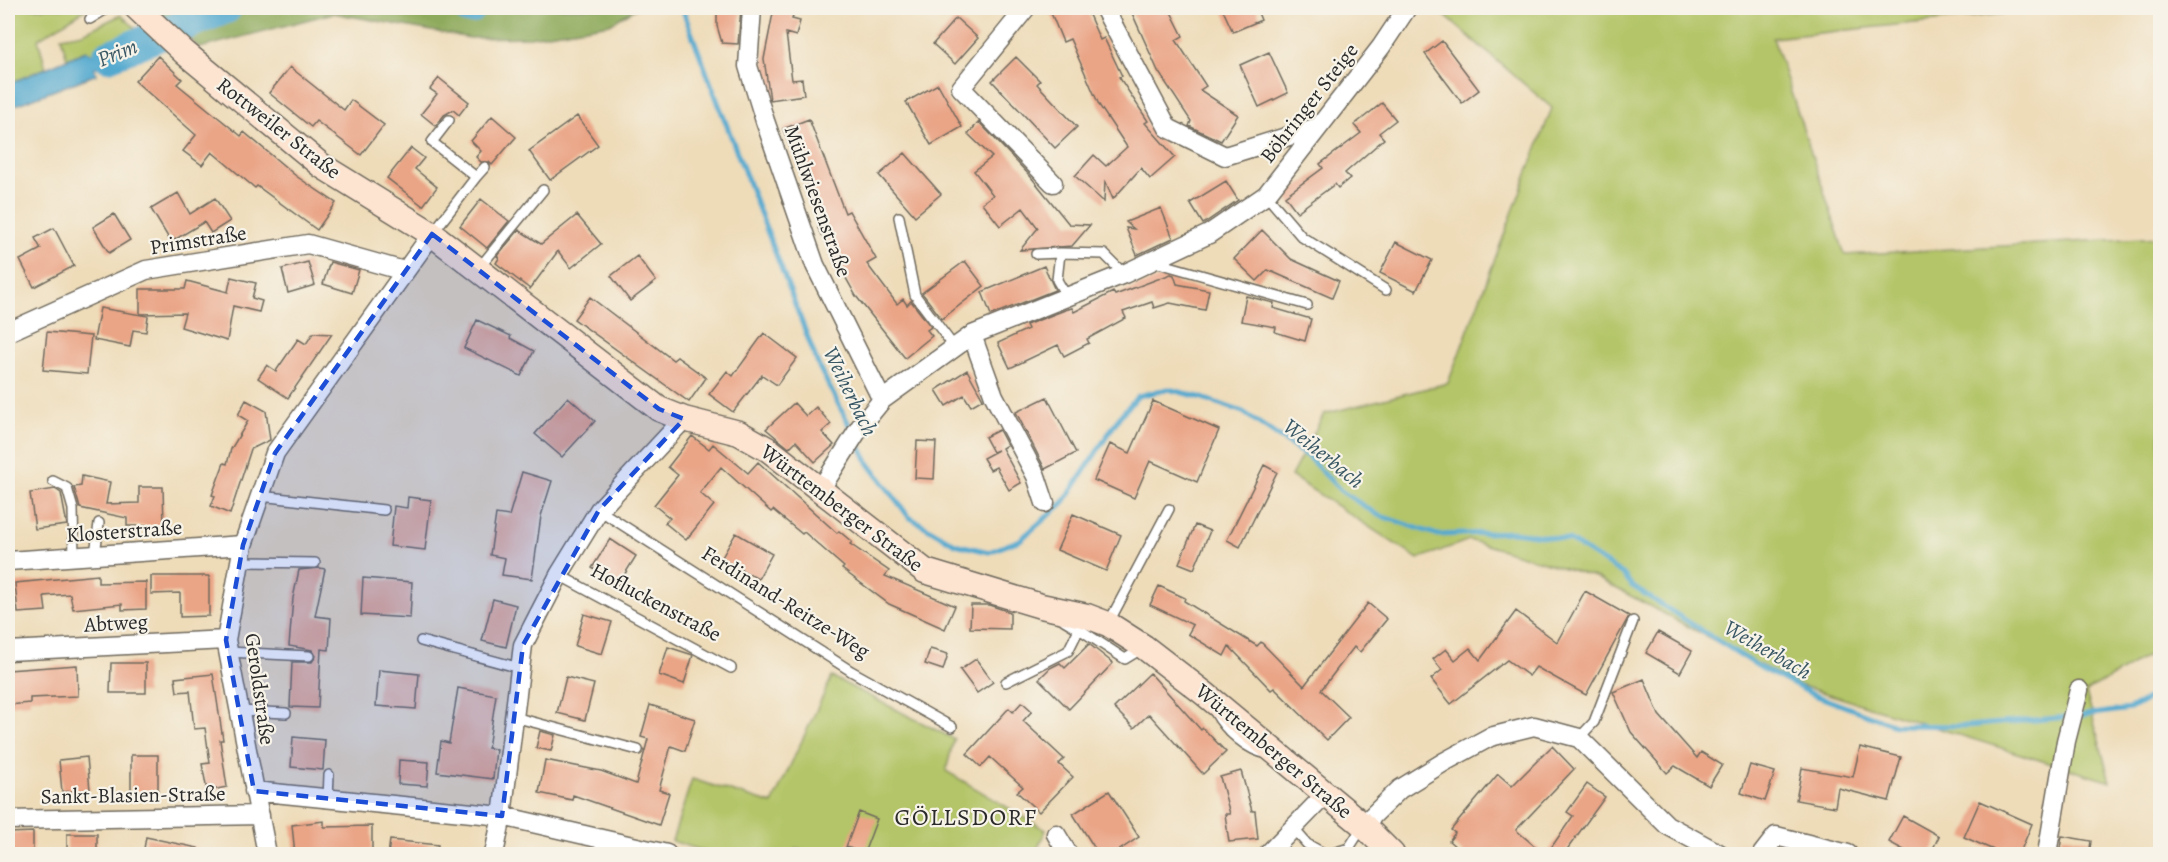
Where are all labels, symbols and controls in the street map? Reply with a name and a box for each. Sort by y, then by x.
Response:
water label: Prim [93,31,142,75]
street label: Böhringer Steige [1253,37,1365,169]
street label: Rottweiler Straße [211,71,347,185]
street label: Mühlwiesenstraße [778,121,858,281]
street label: Primstraße [148,219,248,261]
water label: Weiherbach [815,342,885,441]
water label: Weiherbach [1276,412,1370,496]
street label: Württemberger Straße [754,437,929,578]
street label: Klosterstraße [65,513,183,549]
street label: Ferdinand-Reitze-Weg [697,539,876,665]
street label: Hofluckenstraße [586,556,726,648]
street label: Abtweg [82,607,149,639]
water label: Weiherbach [1718,613,1817,687]
street label: Geroldstraße [238,631,282,747]
street label: Württemberger Straße [1189,676,1358,825]
street label: Sankt-Blasien-Straße [40,779,226,811]
district label: GÖLLSDORF [894,801,1038,833]

